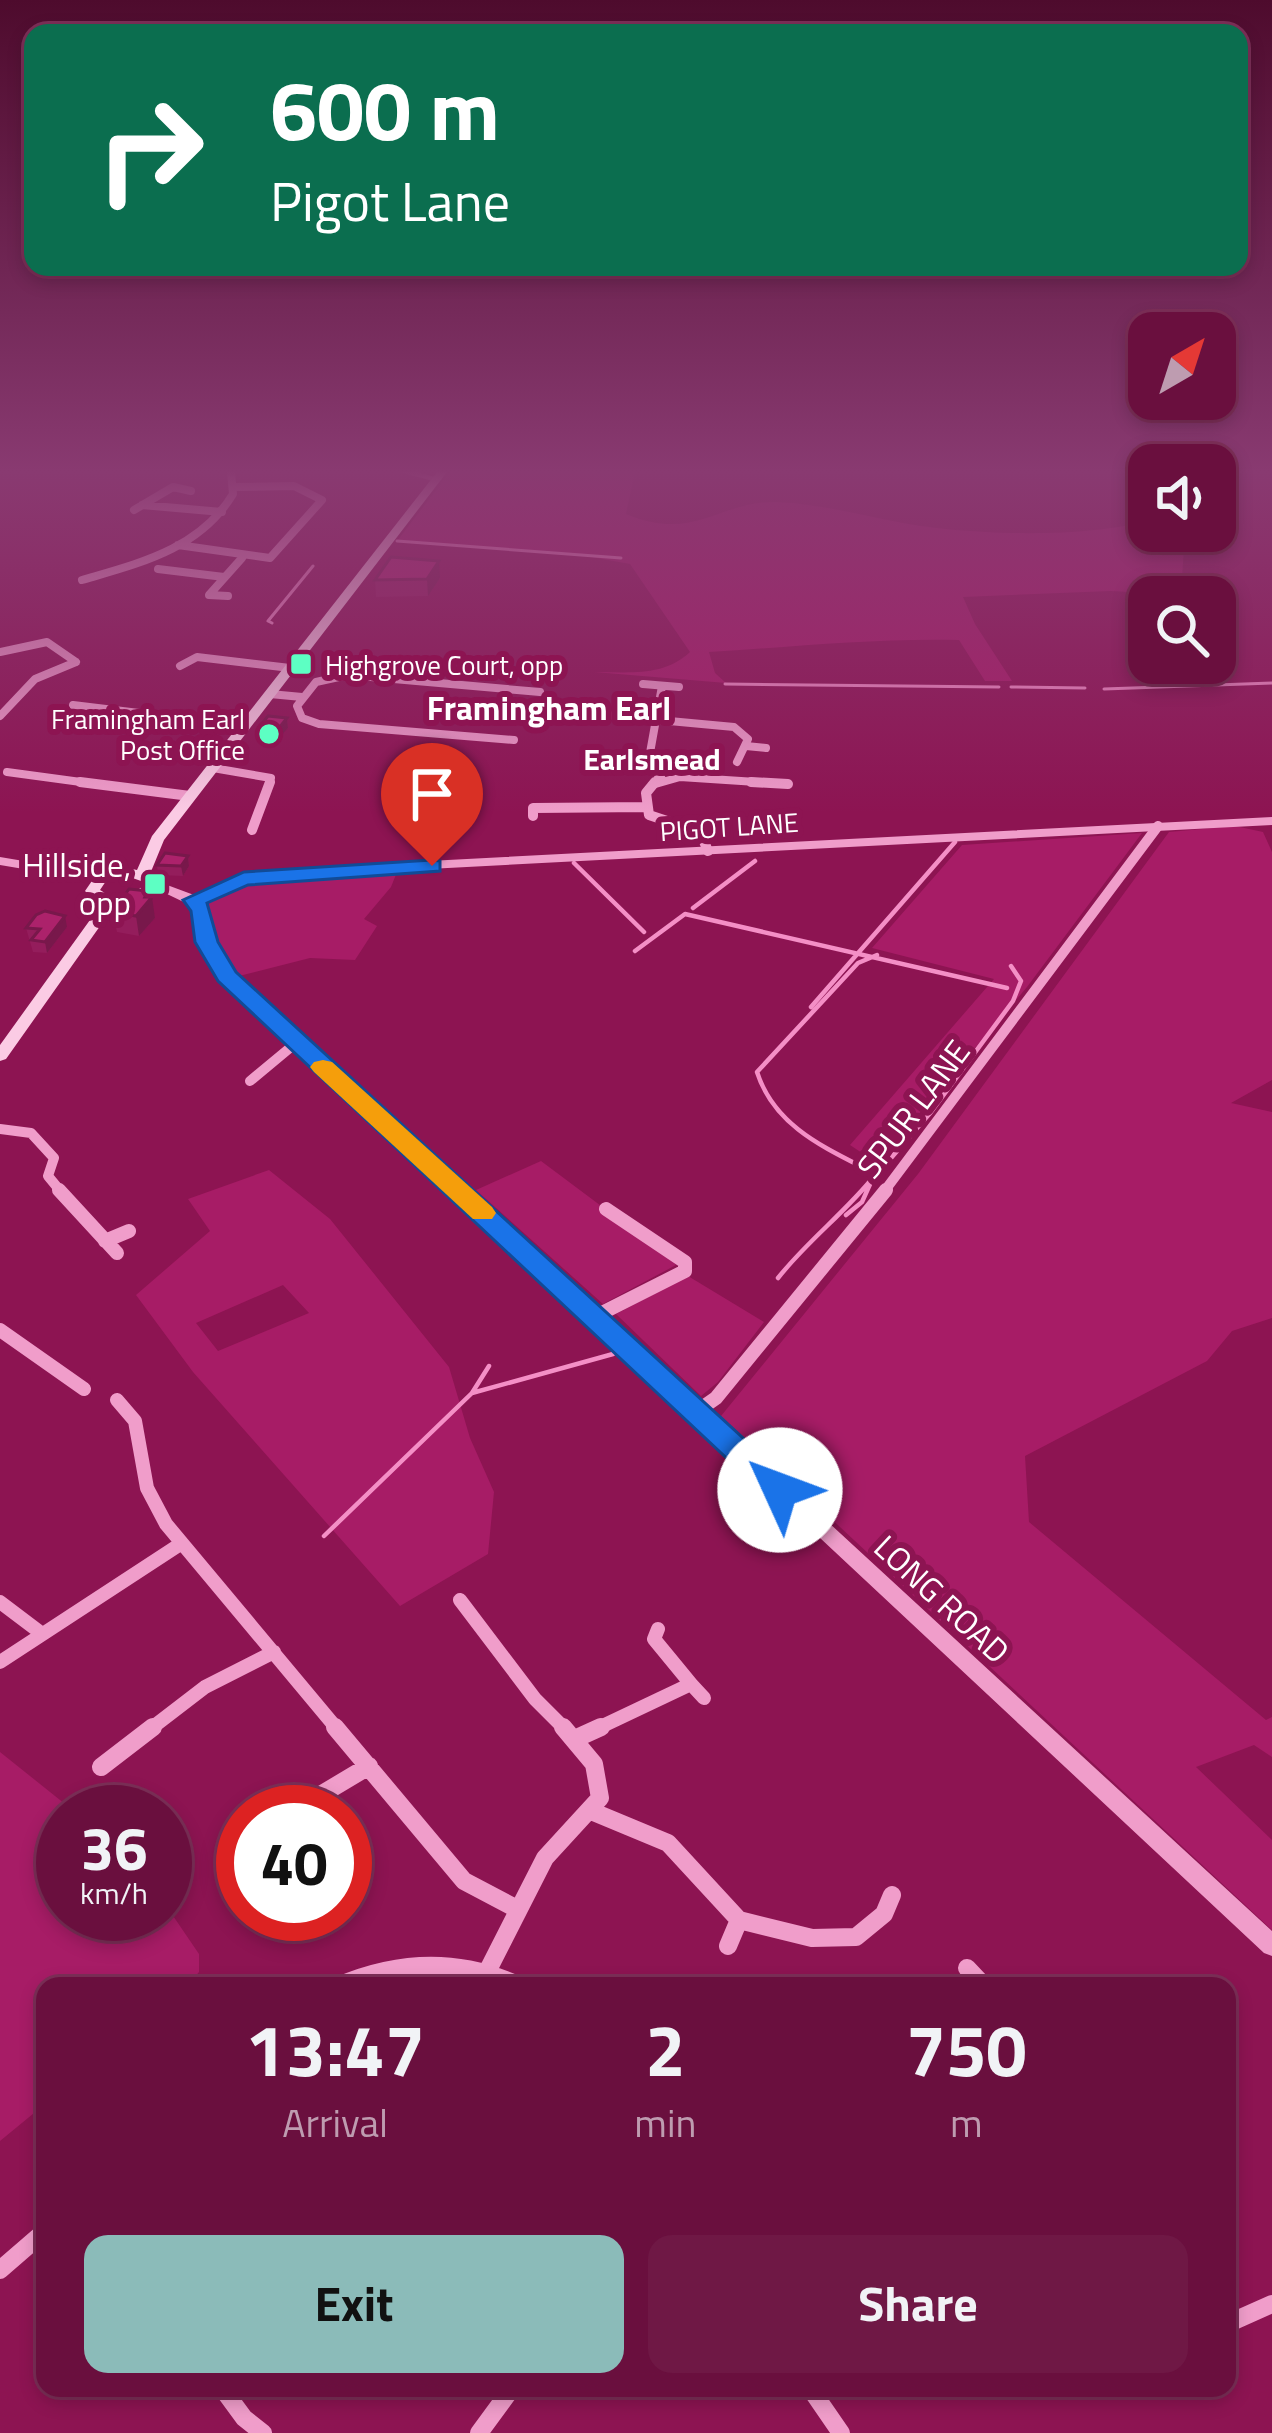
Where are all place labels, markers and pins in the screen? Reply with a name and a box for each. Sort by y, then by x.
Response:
place label: Highgrove Court, opp [325,644,563,685]
marker: Highgrove Court, opp [288,651,314,677]
place label: Framingham Earl Post Office [51,698,245,770]
marker: Framingham Earl Post Office [256,721,282,747]
pin [381,743,483,866]
place label: Hillside, opp [22,840,131,928]
marker: Hillside, opp [142,871,168,897]

